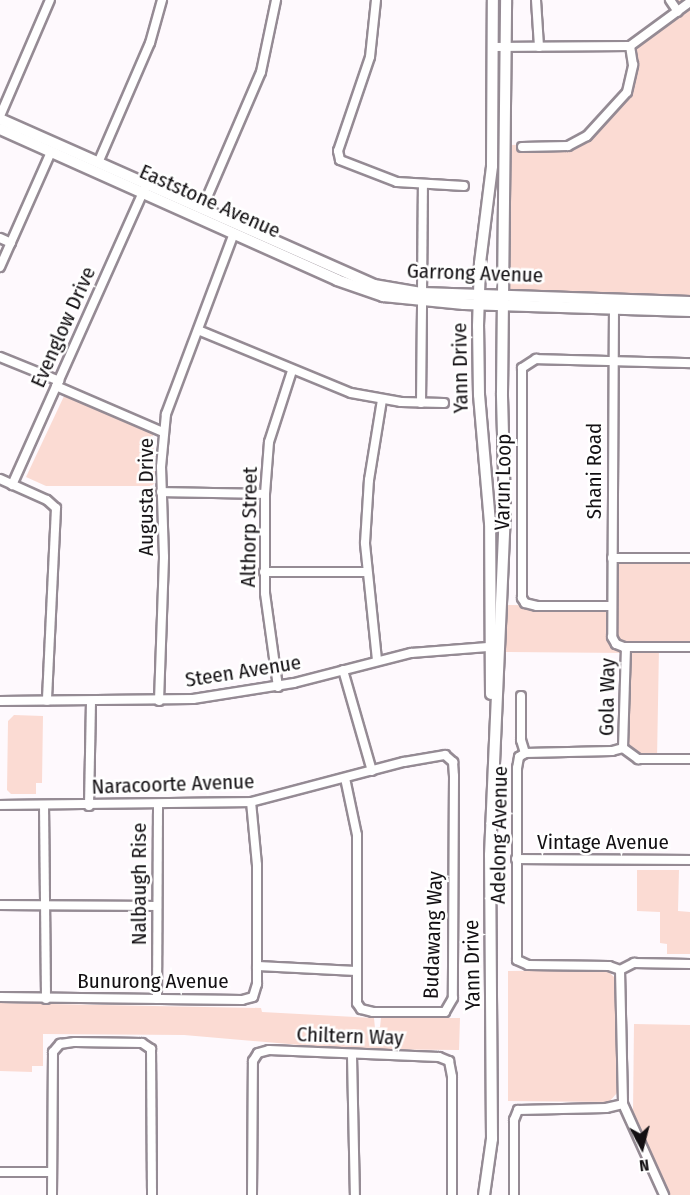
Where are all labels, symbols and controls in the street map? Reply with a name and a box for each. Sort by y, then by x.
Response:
street label: Eaststone Avenue [136,159,284,243]
street label: Garrong Avenue [406,258,544,288]
street label: Evenglow Drive [25,263,101,391]
street label: Yann Drive [447,322,473,414]
street label: Shani Road [581,423,607,519]
street label: Varun Loop [490,434,516,530]
street label: Augusta Drive [133,438,159,556]
street label: Althorp Street [235,466,263,588]
street label: Steen Avenue [183,649,303,693]
street label: Gola Way [594,658,620,736]
street label: Adelong Avenue [485,766,513,904]
street label: Naracoorte Avenue [91,769,255,799]
street label: Nalbaugh Rise [126,823,152,945]
street label: Vintage Avenue [537,829,669,855]
street label: Budawang Way [418,871,448,999]
street label: Yann Drive [459,919,485,1011]
street label: Bunurong Avenue [77,968,229,994]
street label: Chiltern Way [296,1022,404,1050]
north arrow [612,1117,672,1177]
text: N [638,1155,650,1175]

